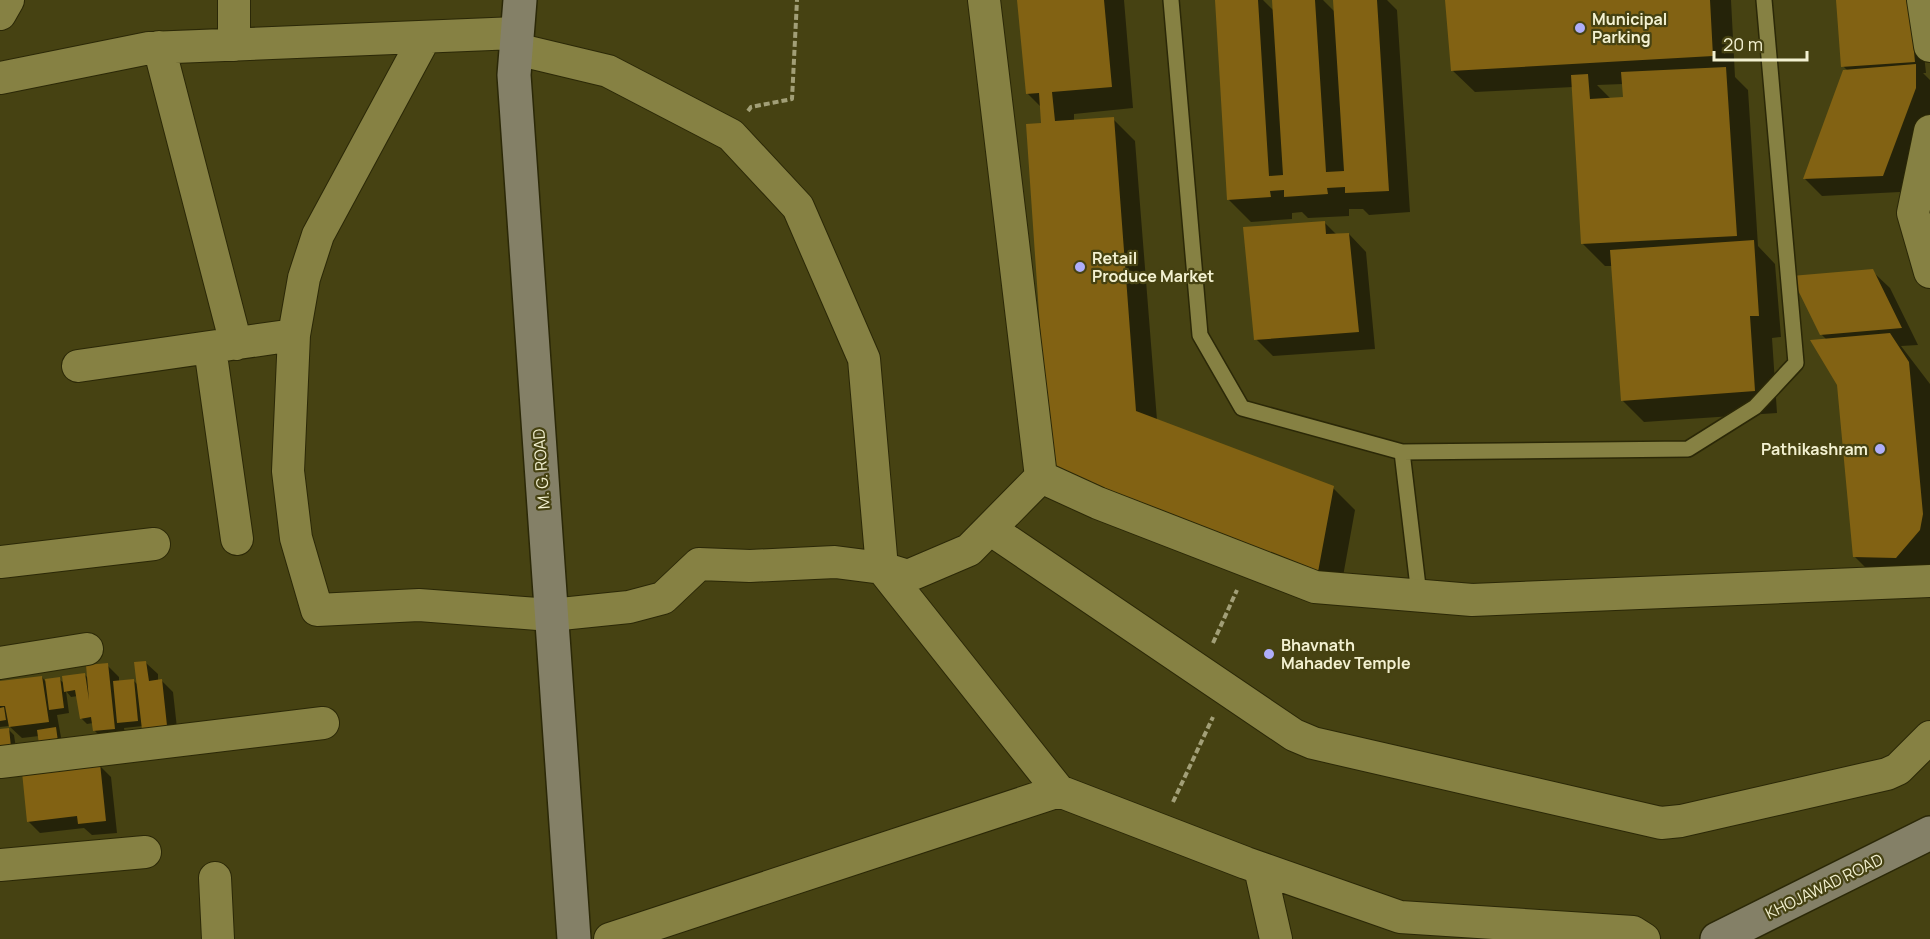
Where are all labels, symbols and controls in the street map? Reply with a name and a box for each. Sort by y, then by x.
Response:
place label: Municipal Parking [1592,8,1667,48]
marker: Municipal Parking [1573,21,1587,35]
scale bar [1714,24,1807,62]
text: 20 m [1723,32,1763,56]
place label: Retail Produce Market [1092,247,1214,287]
marker: Retail Produce Market [1073,260,1087,274]
street label: M. G. ROAD [527,428,555,510]
place label: Pathikashram [1761,438,1868,460]
marker: Pathikashram [1873,442,1887,456]
place label: Bhavnath Mahadev Temple [1281,634,1411,674]
marker: Bhavnath Mahadev Temple [1262,647,1276,661]
street label: KHOJAWAD ROAD [1762,848,1887,924]

